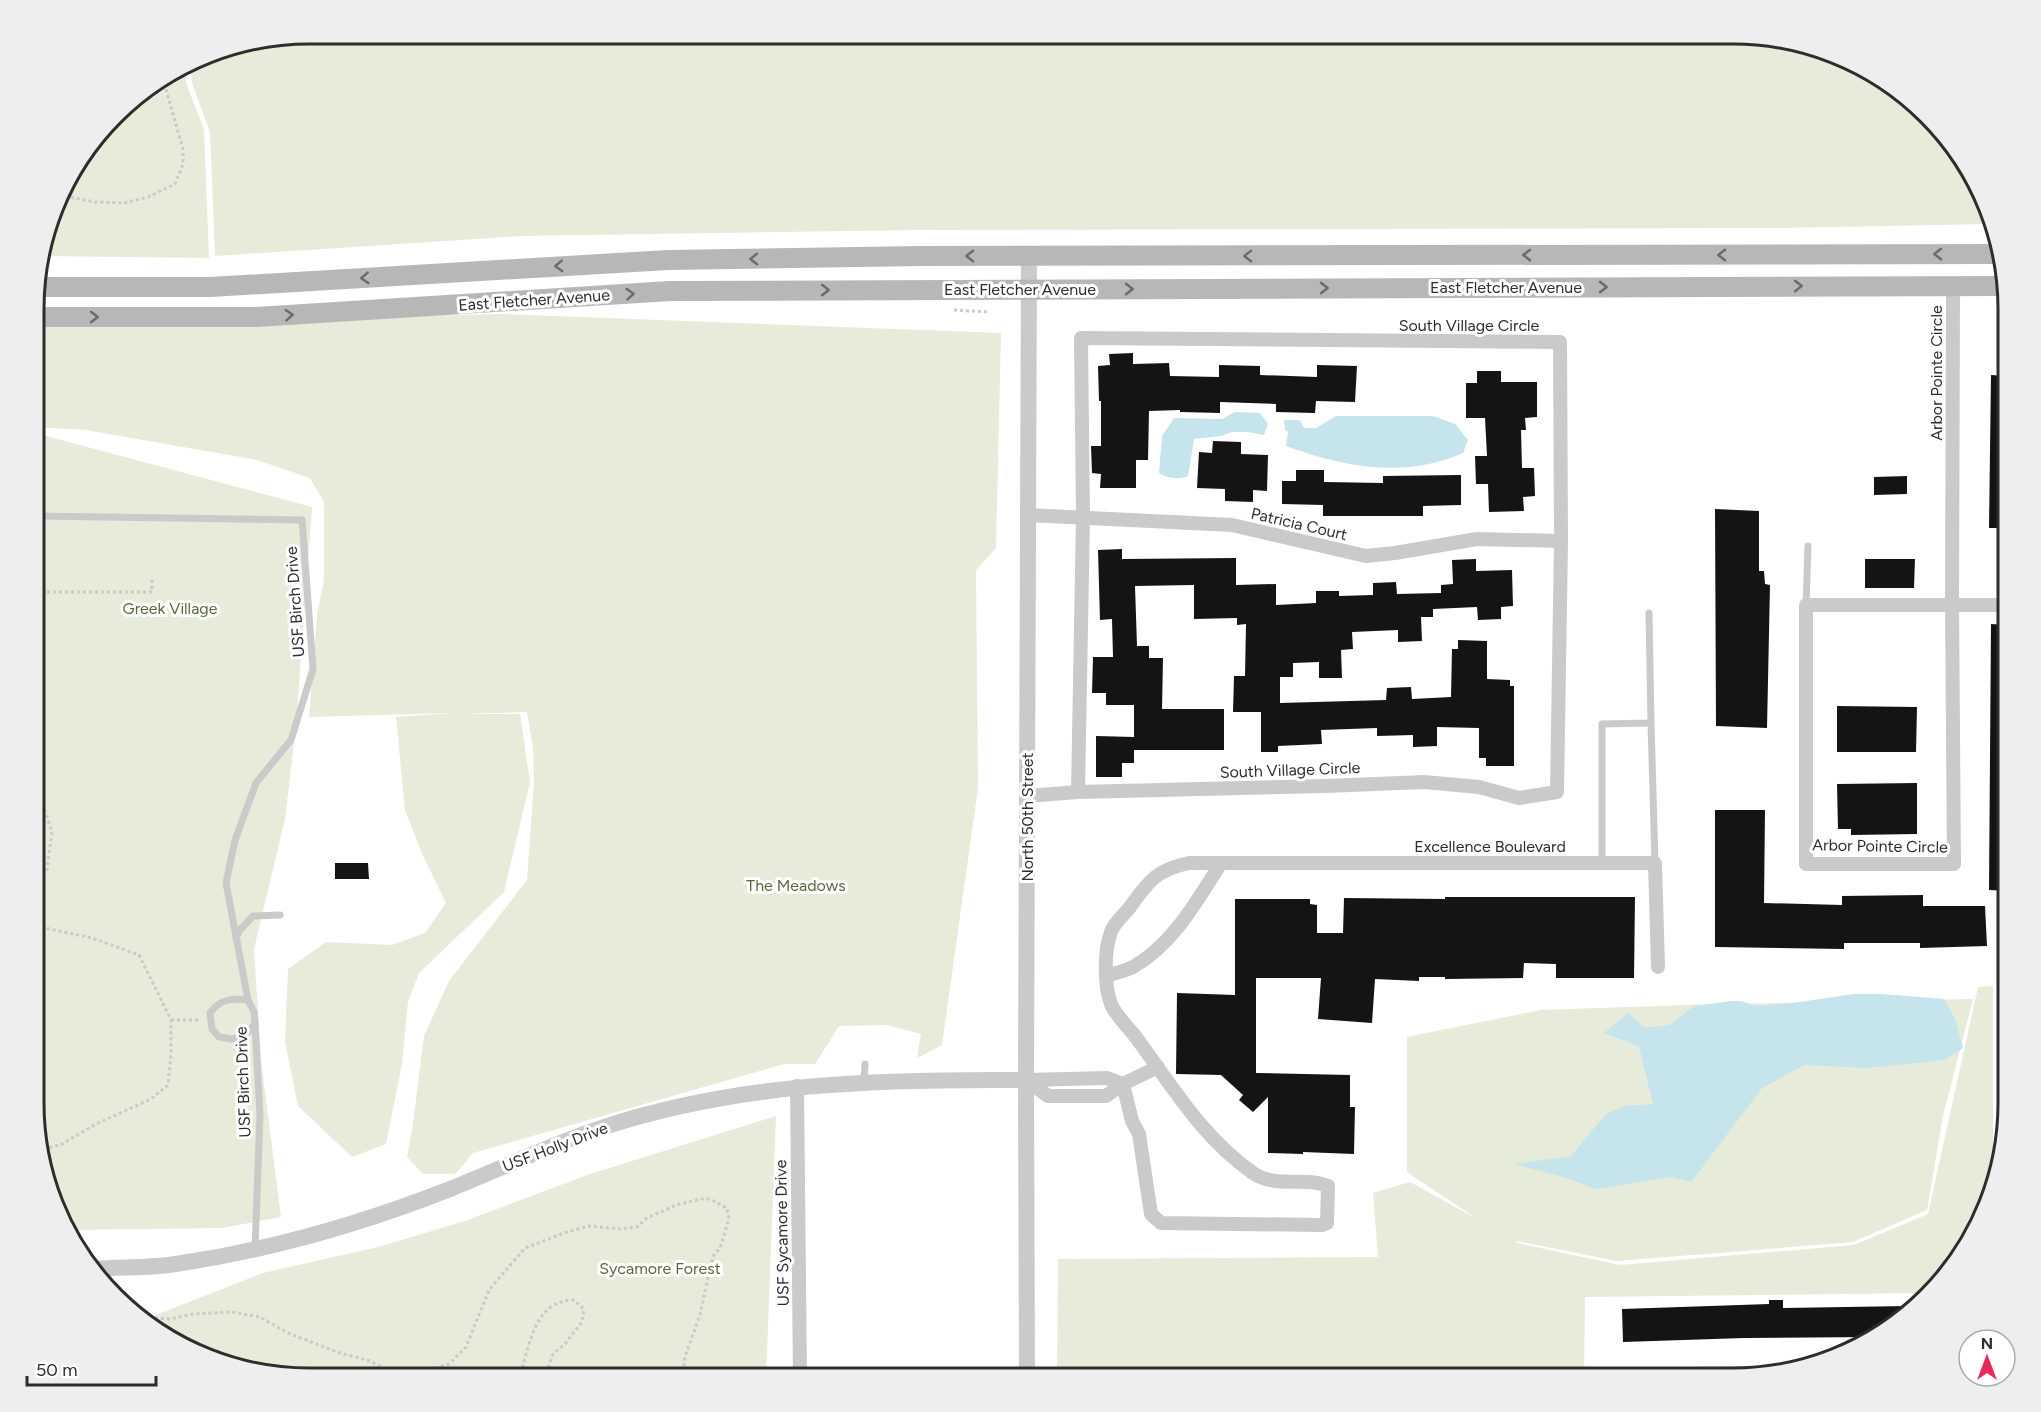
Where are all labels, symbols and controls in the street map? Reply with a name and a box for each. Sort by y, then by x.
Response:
one-way arrow [1933,248,1942,260]
one-way arrow [1522,249,1531,261]
one-way arrow [1717,249,1726,261]
one-way arrow [966,250,975,262]
one-way arrow [1243,250,1252,262]
one-way arrow [750,252,759,265]
one-way arrow [555,260,564,273]
one-way arrow [360,271,369,284]
street label: East Fletcher Avenue [1430,278,1582,297]
street label: East Fletcher Avenue [944,280,1096,299]
one-way arrow [1794,280,1803,292]
one-way arrow [1599,281,1608,293]
one-way arrow [1320,282,1329,294]
one-way arrow [1125,283,1134,295]
one-way arrow [820,284,829,296]
street label: East Fletcher Avenue [458,285,611,315]
one-way arrow [626,287,635,300]
street label: Arbor Pointe Circle [1927,305,1946,441]
one-way arrow [284,309,293,322]
one-way arrow [89,311,98,323]
street label: South Village Circle [1399,316,1540,335]
street label: Patricia Court [1249,504,1349,544]
street label: USF Birch Drive [282,546,308,658]
park label: Greek Village [123,599,218,618]
street label: North 50th Street [1018,752,1037,882]
street label: South Village Circle [1219,758,1361,782]
street label: Arbor Pointe Circle [1812,835,1948,857]
street label: Excellence Boulevard [1414,837,1566,856]
park label: The Meadows [746,876,846,895]
street label: USF Birch Drive [232,1026,254,1138]
street label: USF Holly Drive [500,1118,611,1176]
street label: USF Sycamore Drive [771,1159,793,1306]
park label: Sycamore Forest [599,1259,721,1278]
north arrow [1957,1328,2017,1388]
text: N [1981,1334,1993,1353]
scale bar [27,1349,156,1387]
text: 50 m [36,1359,78,1381]

